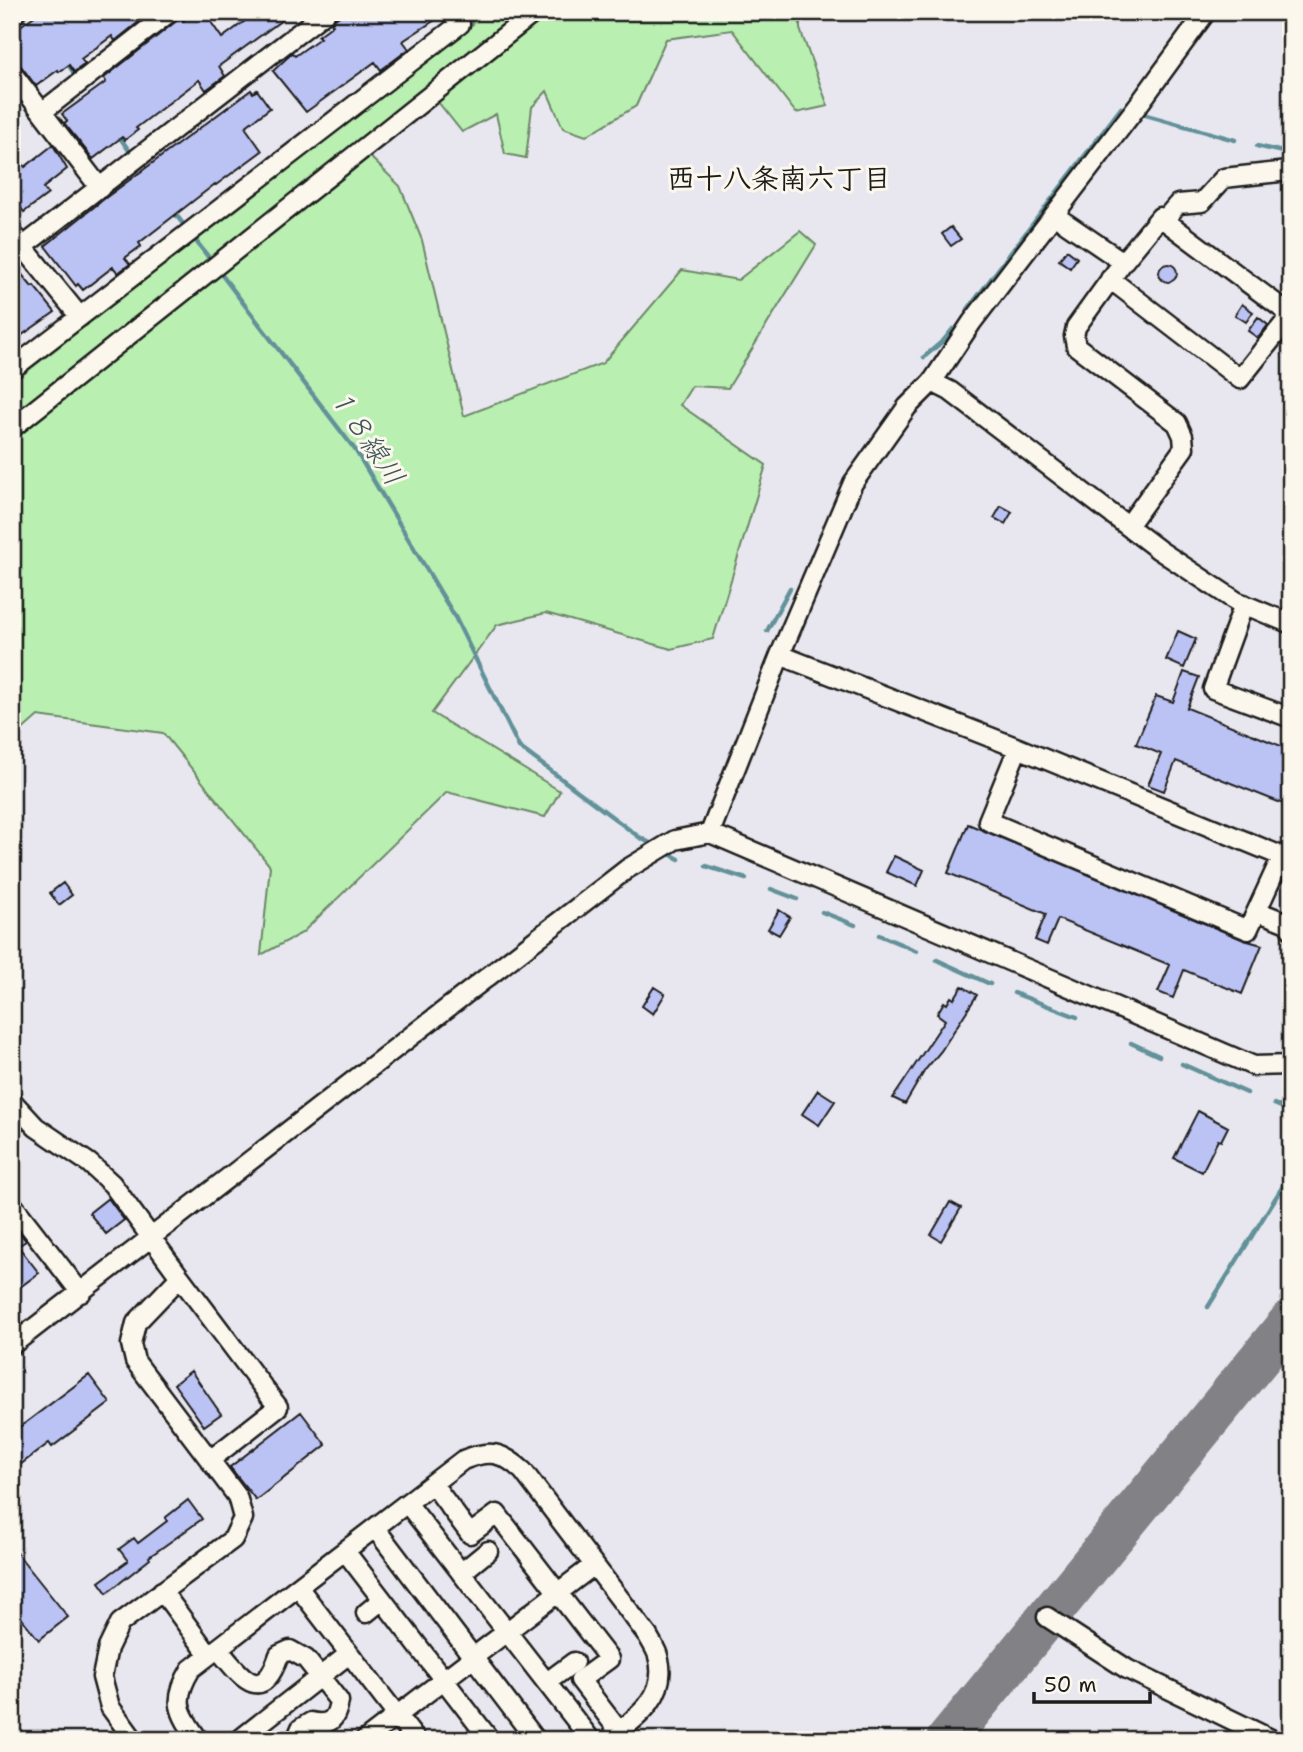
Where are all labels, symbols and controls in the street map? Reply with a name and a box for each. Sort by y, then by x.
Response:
district label: 西十八条南六丁目 [667,159,891,197]
water label: １８線川 [320,379,414,493]
scale bar [1034,1661,1149,1705]
text: 50 m [1044,1671,1097,1699]

